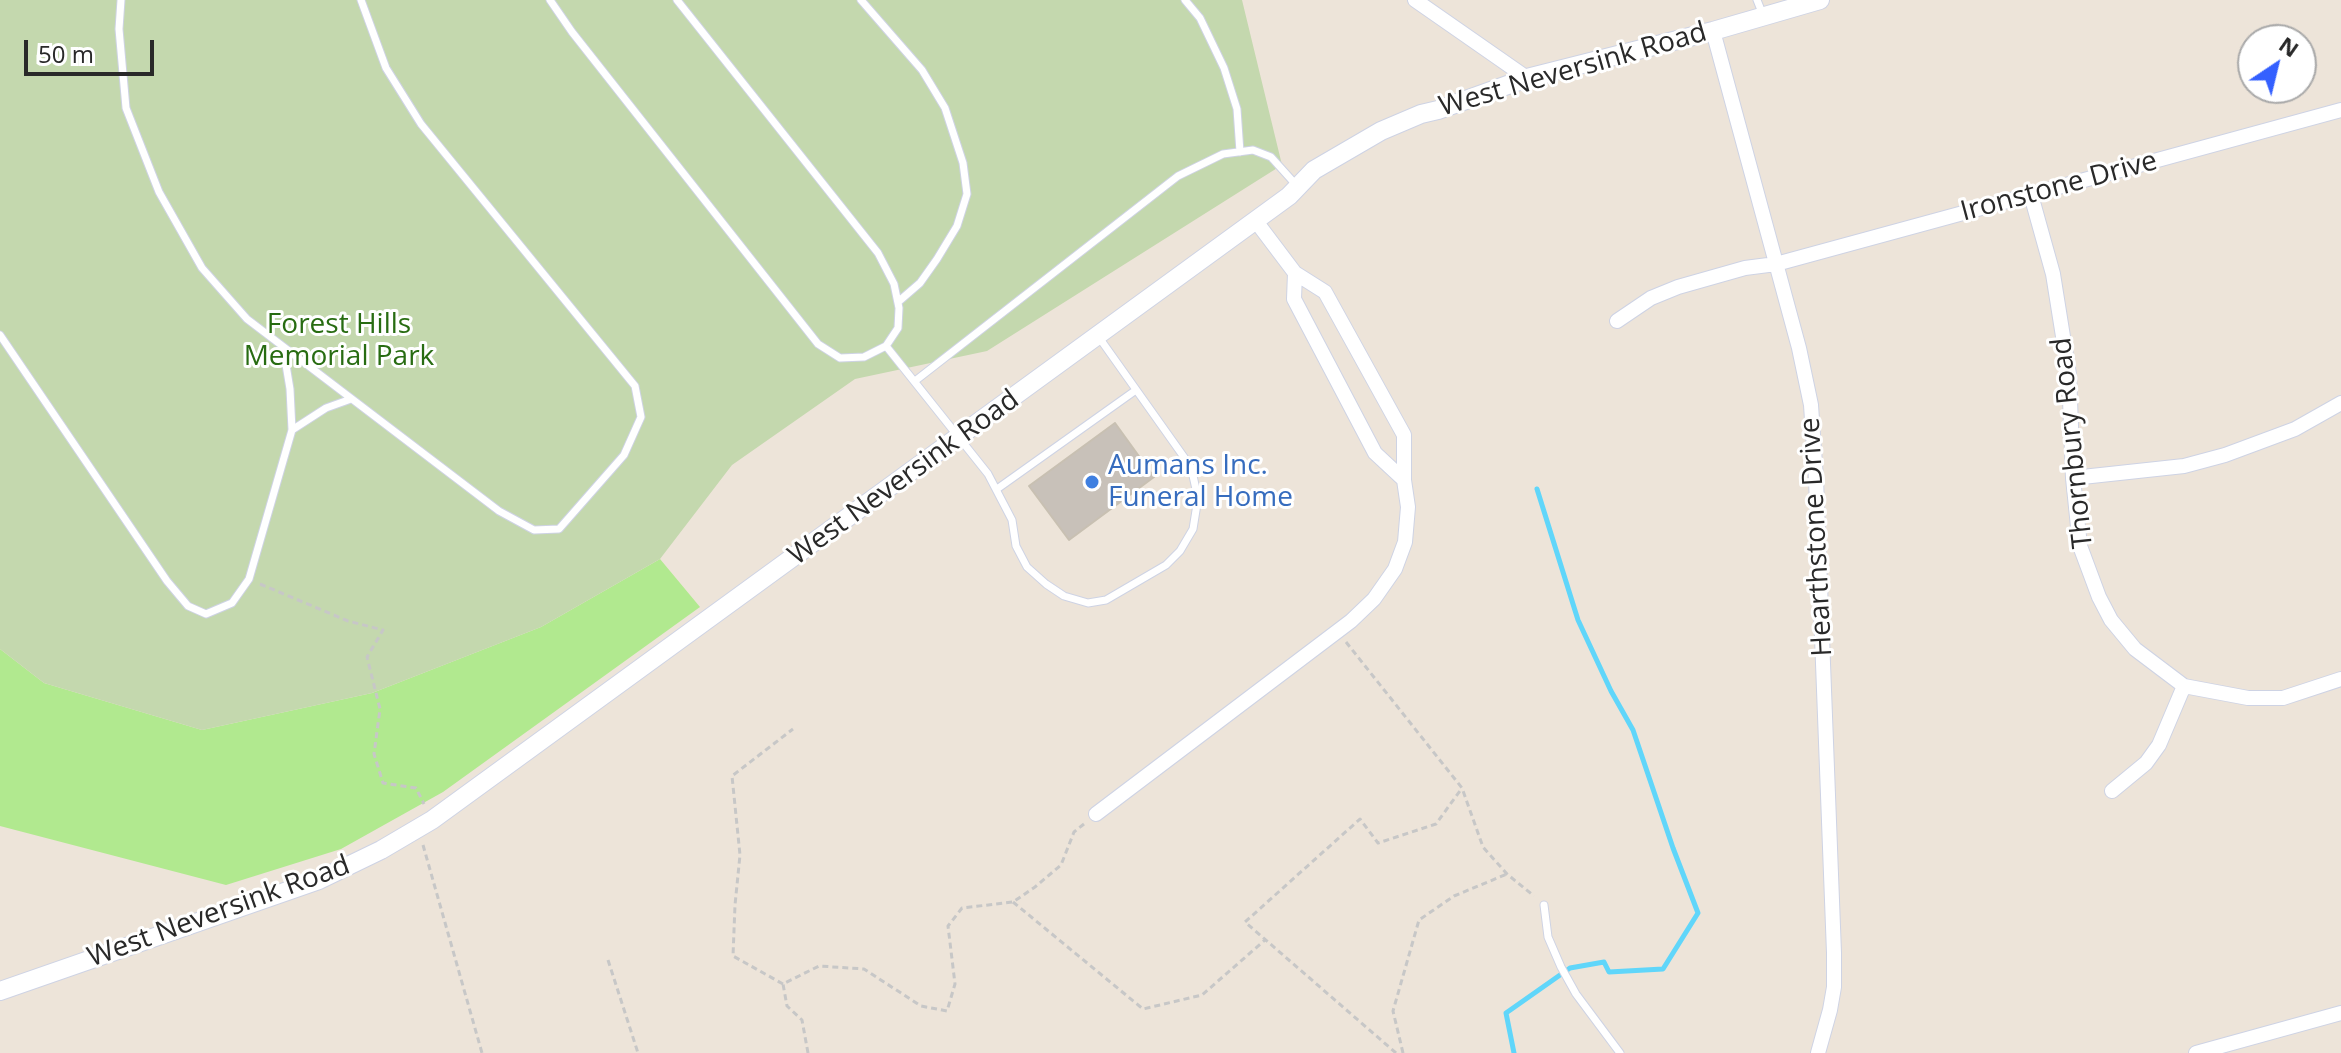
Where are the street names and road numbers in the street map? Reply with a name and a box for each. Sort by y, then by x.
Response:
street label: West Neversink Road [1435,16,1711,124]
street label: Ironstone Drive [1957,145,2161,229]
street label: Thornbury Road [2045,336,2101,550]
street label: West Neversink Road [782,383,1026,573]
street label: Hearthstone Drive [1794,417,1840,657]
street label: West Neversink Road [83,849,355,975]

